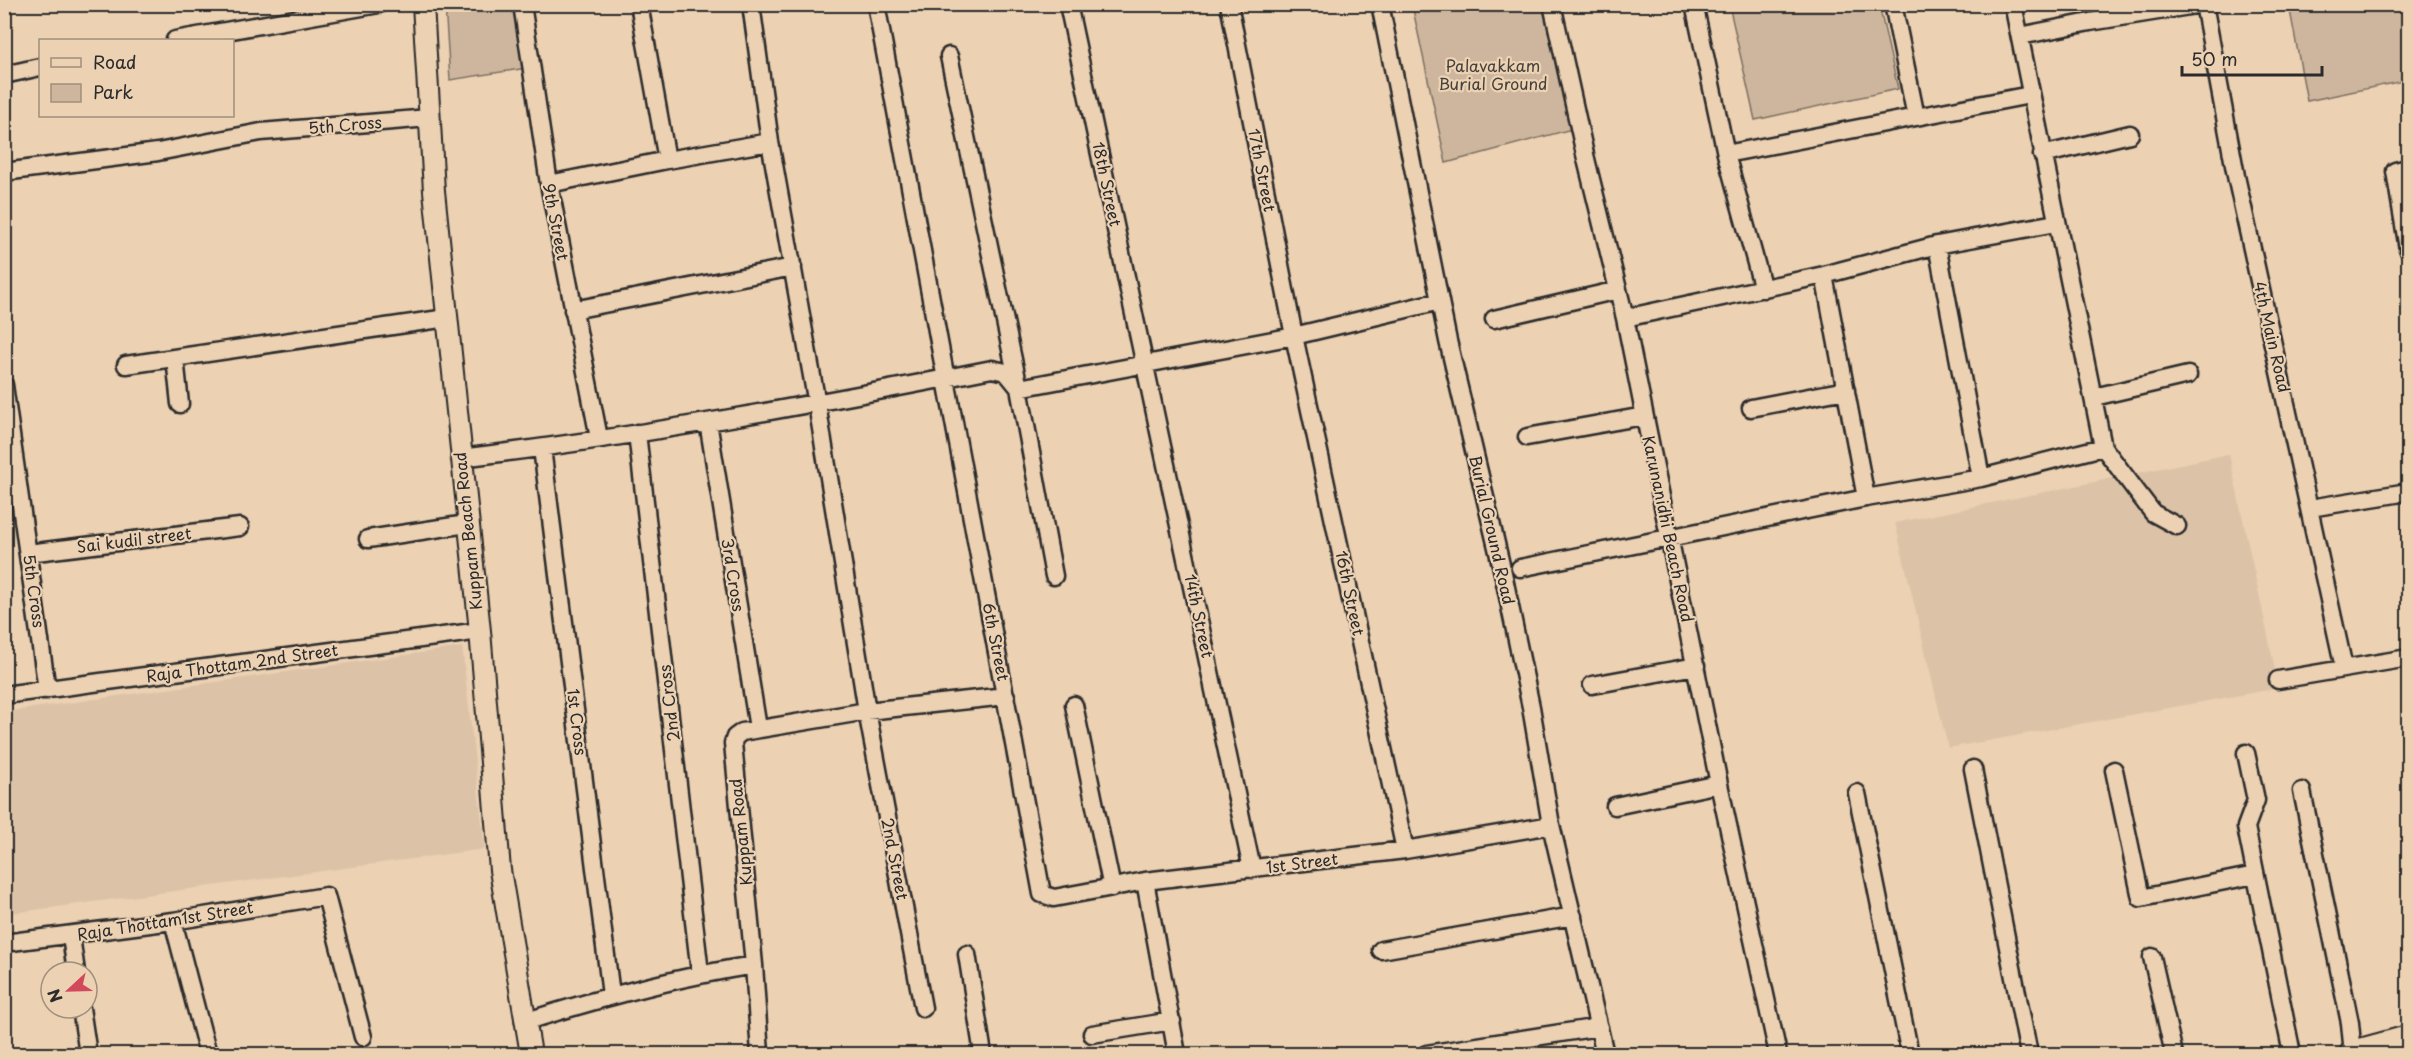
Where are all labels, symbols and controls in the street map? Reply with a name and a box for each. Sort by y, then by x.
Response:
legend [39,39,234,117]
scale bar [2182,39,2322,77]
text: 50 m [2191,45,2238,72]
text: Road [93,48,137,75]
park label: Palavakkam Burial Ground [1438,53,1548,95]
text: Park [93,78,133,105]
street label: 5th Cross [307,109,383,139]
street label: 17th Street [1243,126,1283,214]
street label: 18th Street [1087,139,1129,229]
street label: 9th Street [538,181,576,263]
street label: 4th Main Road [2249,279,2297,395]
street label: Karunanidhi Beach Road [1637,433,1701,624]
street label: Kuppam Beach Road [447,451,487,611]
street label: Burial Ground Road [1464,453,1522,607]
street label: Sai kudil street [75,520,193,558]
street label: 3rd Cross [716,536,752,613]
street label: 16th Street [1330,548,1372,638]
street label: 5th Cross [18,553,52,629]
street label: 14th Street [1179,572,1221,660]
street label: 6th Street [978,601,1016,683]
street label: Raja Thottam 2nd Street [144,637,340,687]
street label: 2nd Cross [651,663,685,743]
street label: 1st Cross [562,687,594,757]
street label: Kuppam Road [722,777,758,887]
street label: 2nd Street [876,816,916,902]
street label: 1st Street [1265,846,1340,878]
street label: Raja Thottam1st Street [75,894,255,946]
north arrow [39,960,99,1020]
text: N [41,986,68,1006]

